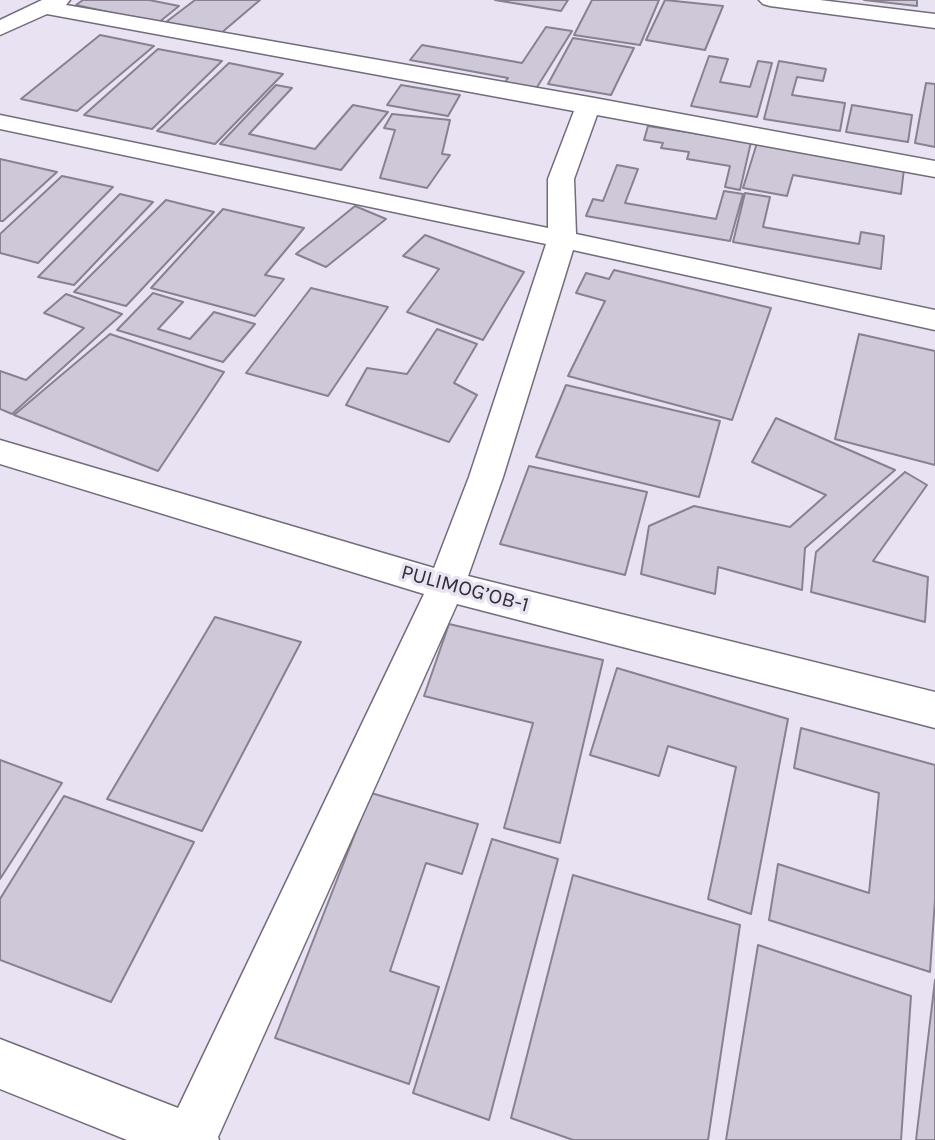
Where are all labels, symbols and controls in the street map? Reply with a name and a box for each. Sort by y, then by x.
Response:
street label: PULIMOG’OB-1 [398,560,532,618]

